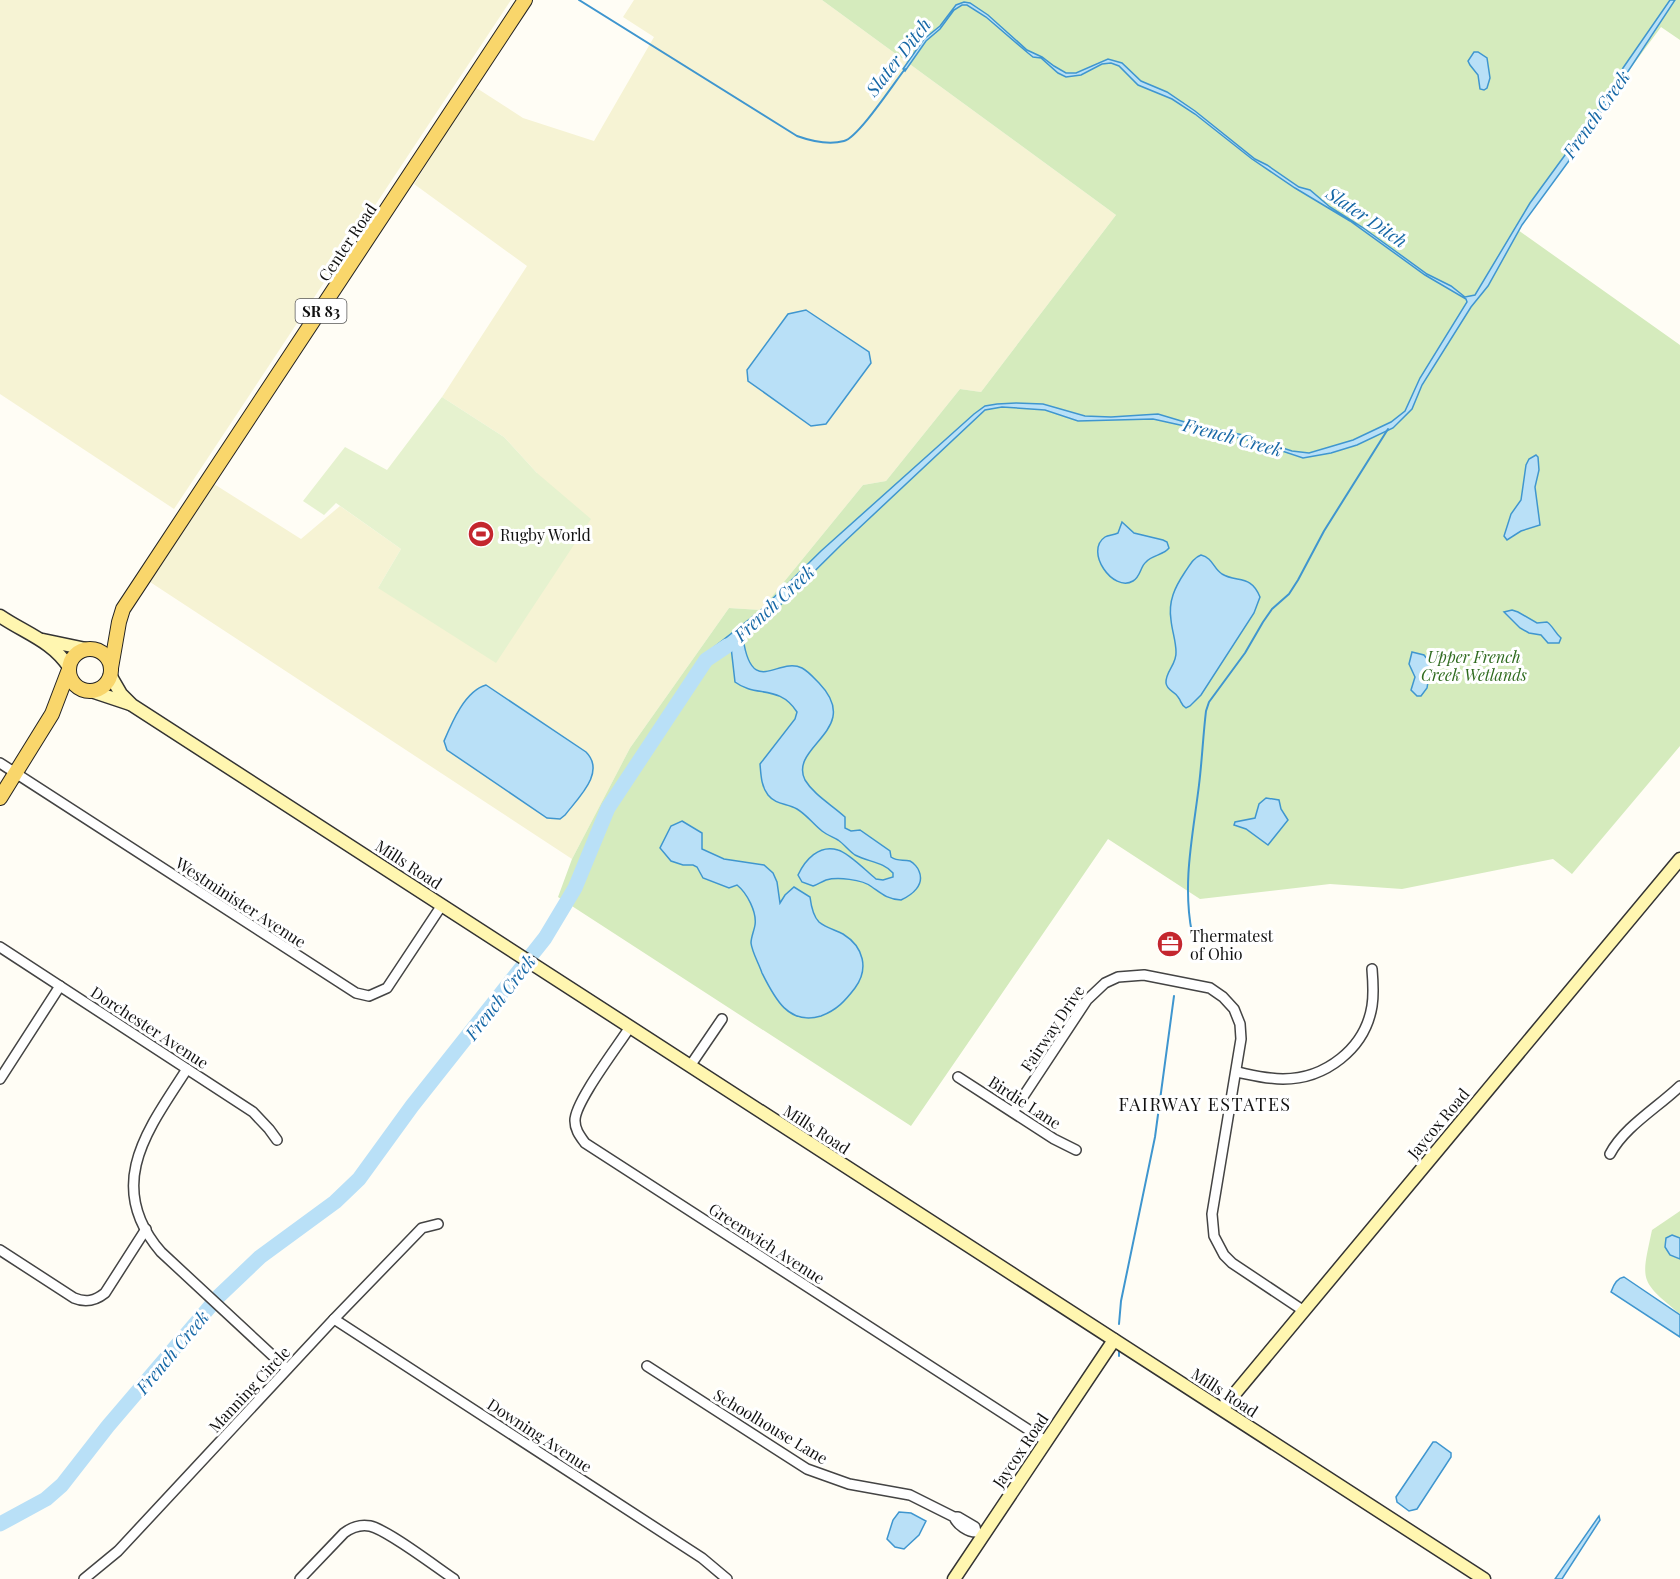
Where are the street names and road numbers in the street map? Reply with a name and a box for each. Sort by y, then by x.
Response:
street label: Center Road [313,199,381,285]
road number: SR 83 [296,299,346,323]
street label: Mills Road [372,835,446,893]
street label: Westminister Avenue [171,851,310,952]
street label: Dorchester Avenue [87,981,213,1073]
street label: Fairway Drive [1015,981,1089,1075]
street label: Birdie Lane [985,1071,1065,1133]
street label: Jaycox Road [1402,1084,1474,1163]
street label: Mills Road [780,1100,854,1158]
street label: Greenwich Avenue [705,1198,829,1288]
street label: Manning Circle [204,1342,294,1436]
street label: Mills Road [1188,1363,1262,1421]
street label: Schoolhouse Lane [710,1384,832,1468]
street label: Downing Avenue [484,1393,596,1477]
street label: Jaycox Road [987,1409,1053,1492]

